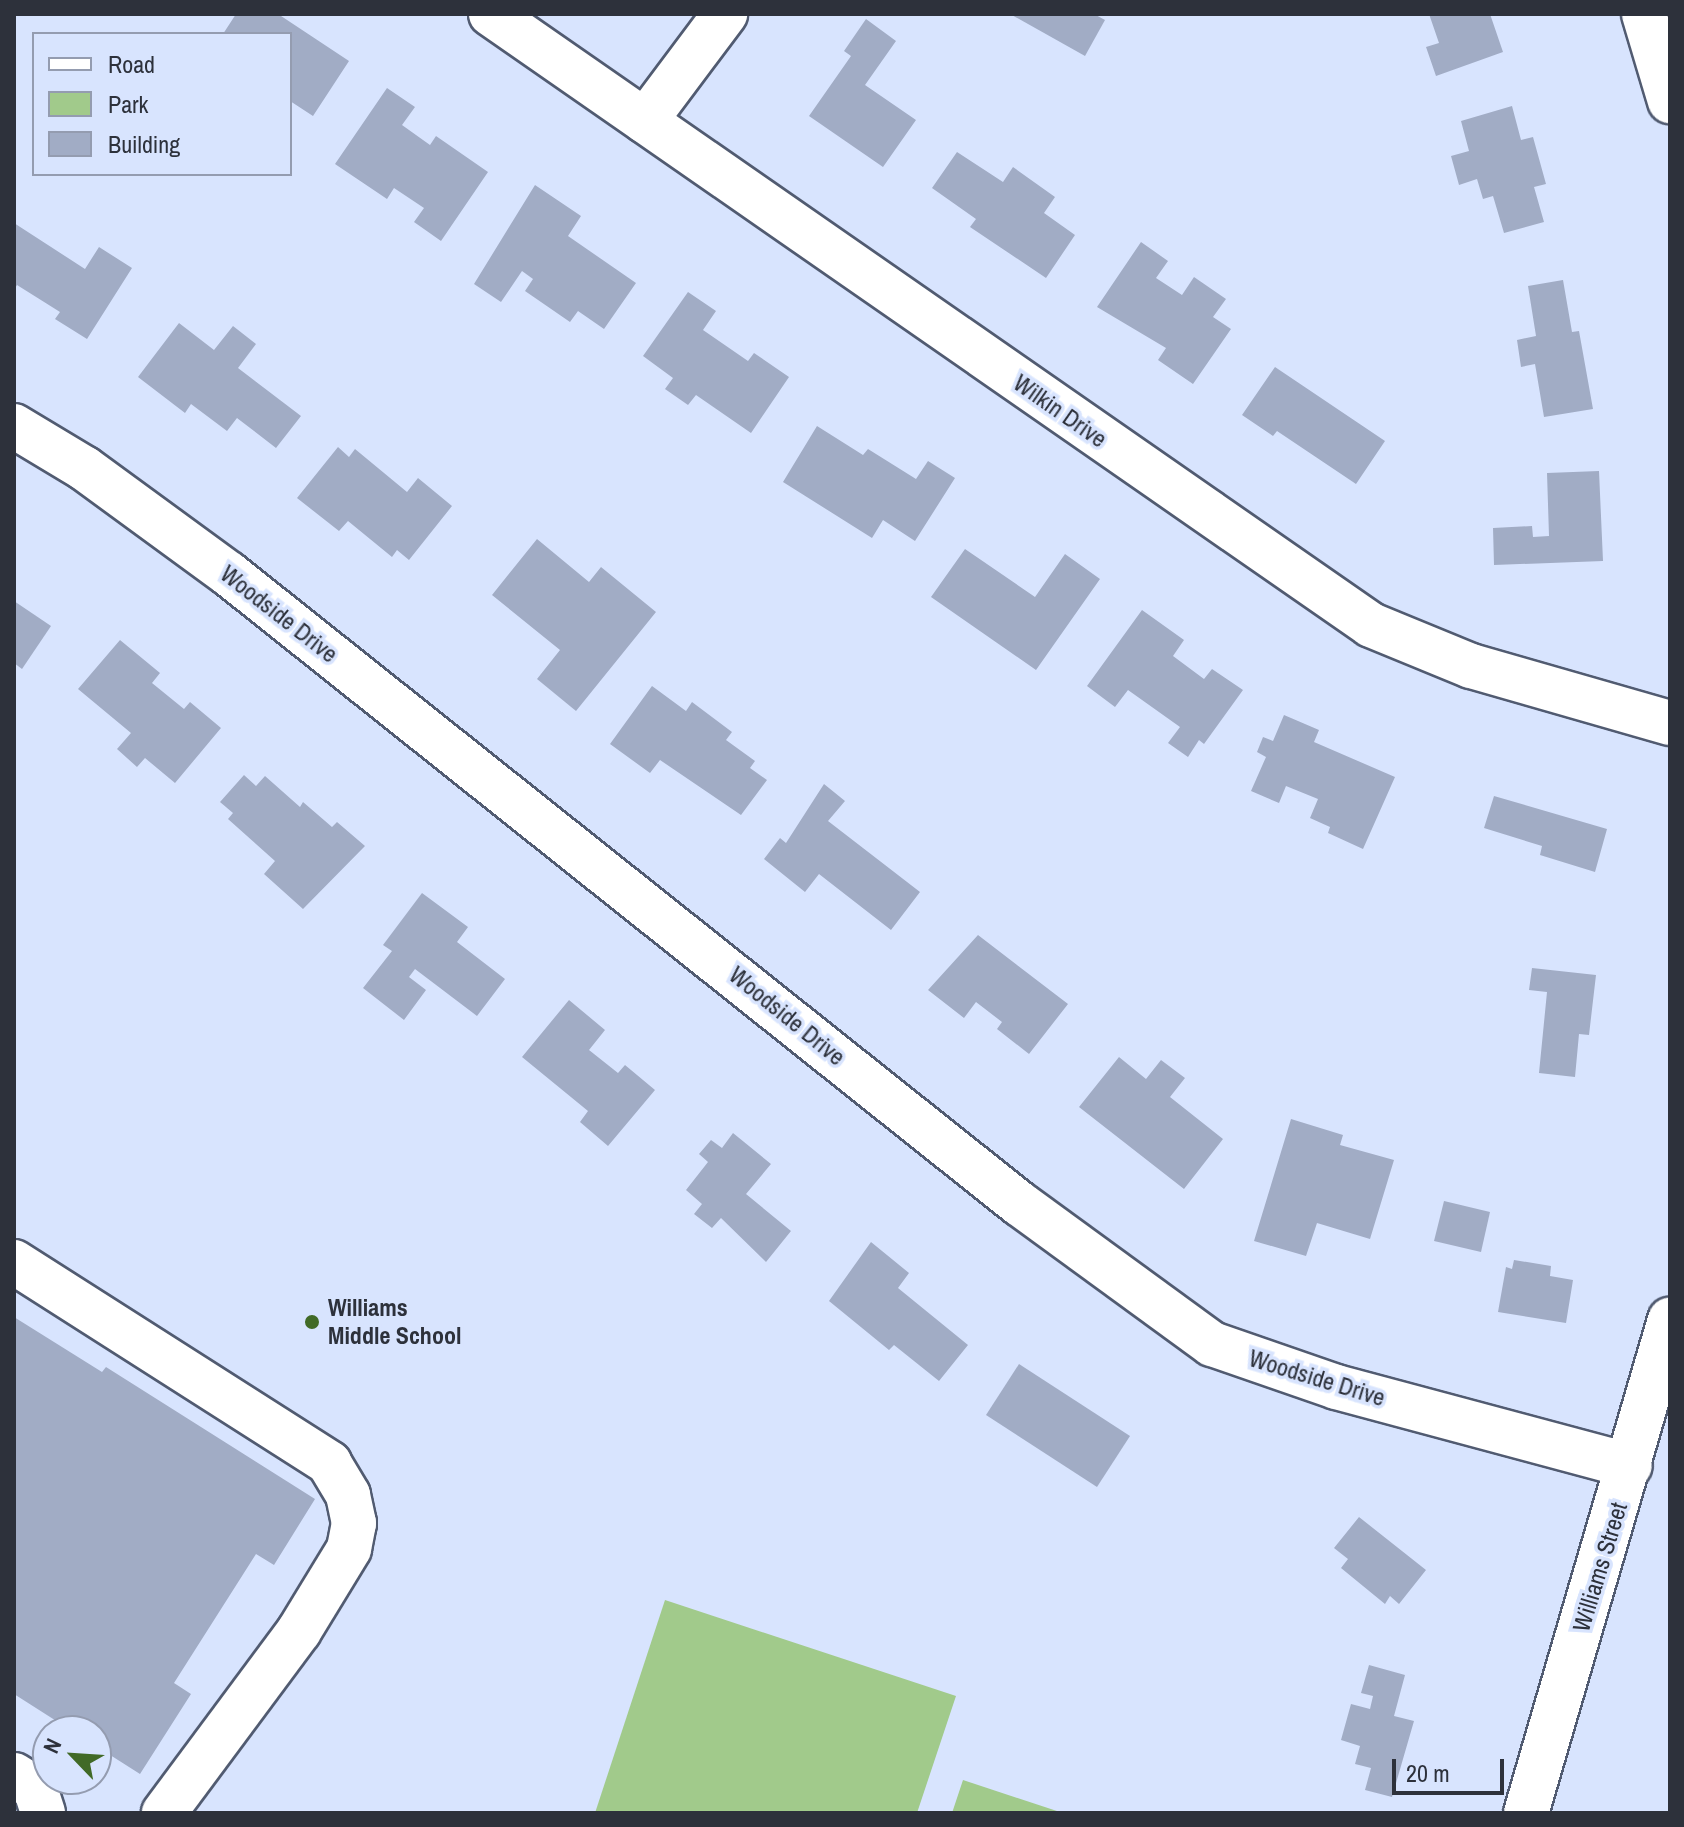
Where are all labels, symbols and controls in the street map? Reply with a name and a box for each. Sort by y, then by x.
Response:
legend [32,32,292,176]
text: Road [108,48,155,80]
text: Park [108,88,148,120]
text: Building [108,128,180,160]
street label: Wilkin Drive [1008,368,1112,454]
street label: Woodside Drive [215,559,343,669]
street label: Woodside Drive [723,961,851,1071]
place label: Williams Middle School [328,1294,461,1350]
marker: Williams Middle School [303,1313,321,1331]
street label: Woodside Drive [1245,1344,1389,1412]
street label: Williams Street [1567,1499,1633,1635]
north arrow [32,1715,112,1795]
text: N [36,1733,68,1758]
scale bar [1396,1743,1508,1793]
text: 20 m [1406,1757,1450,1789]

